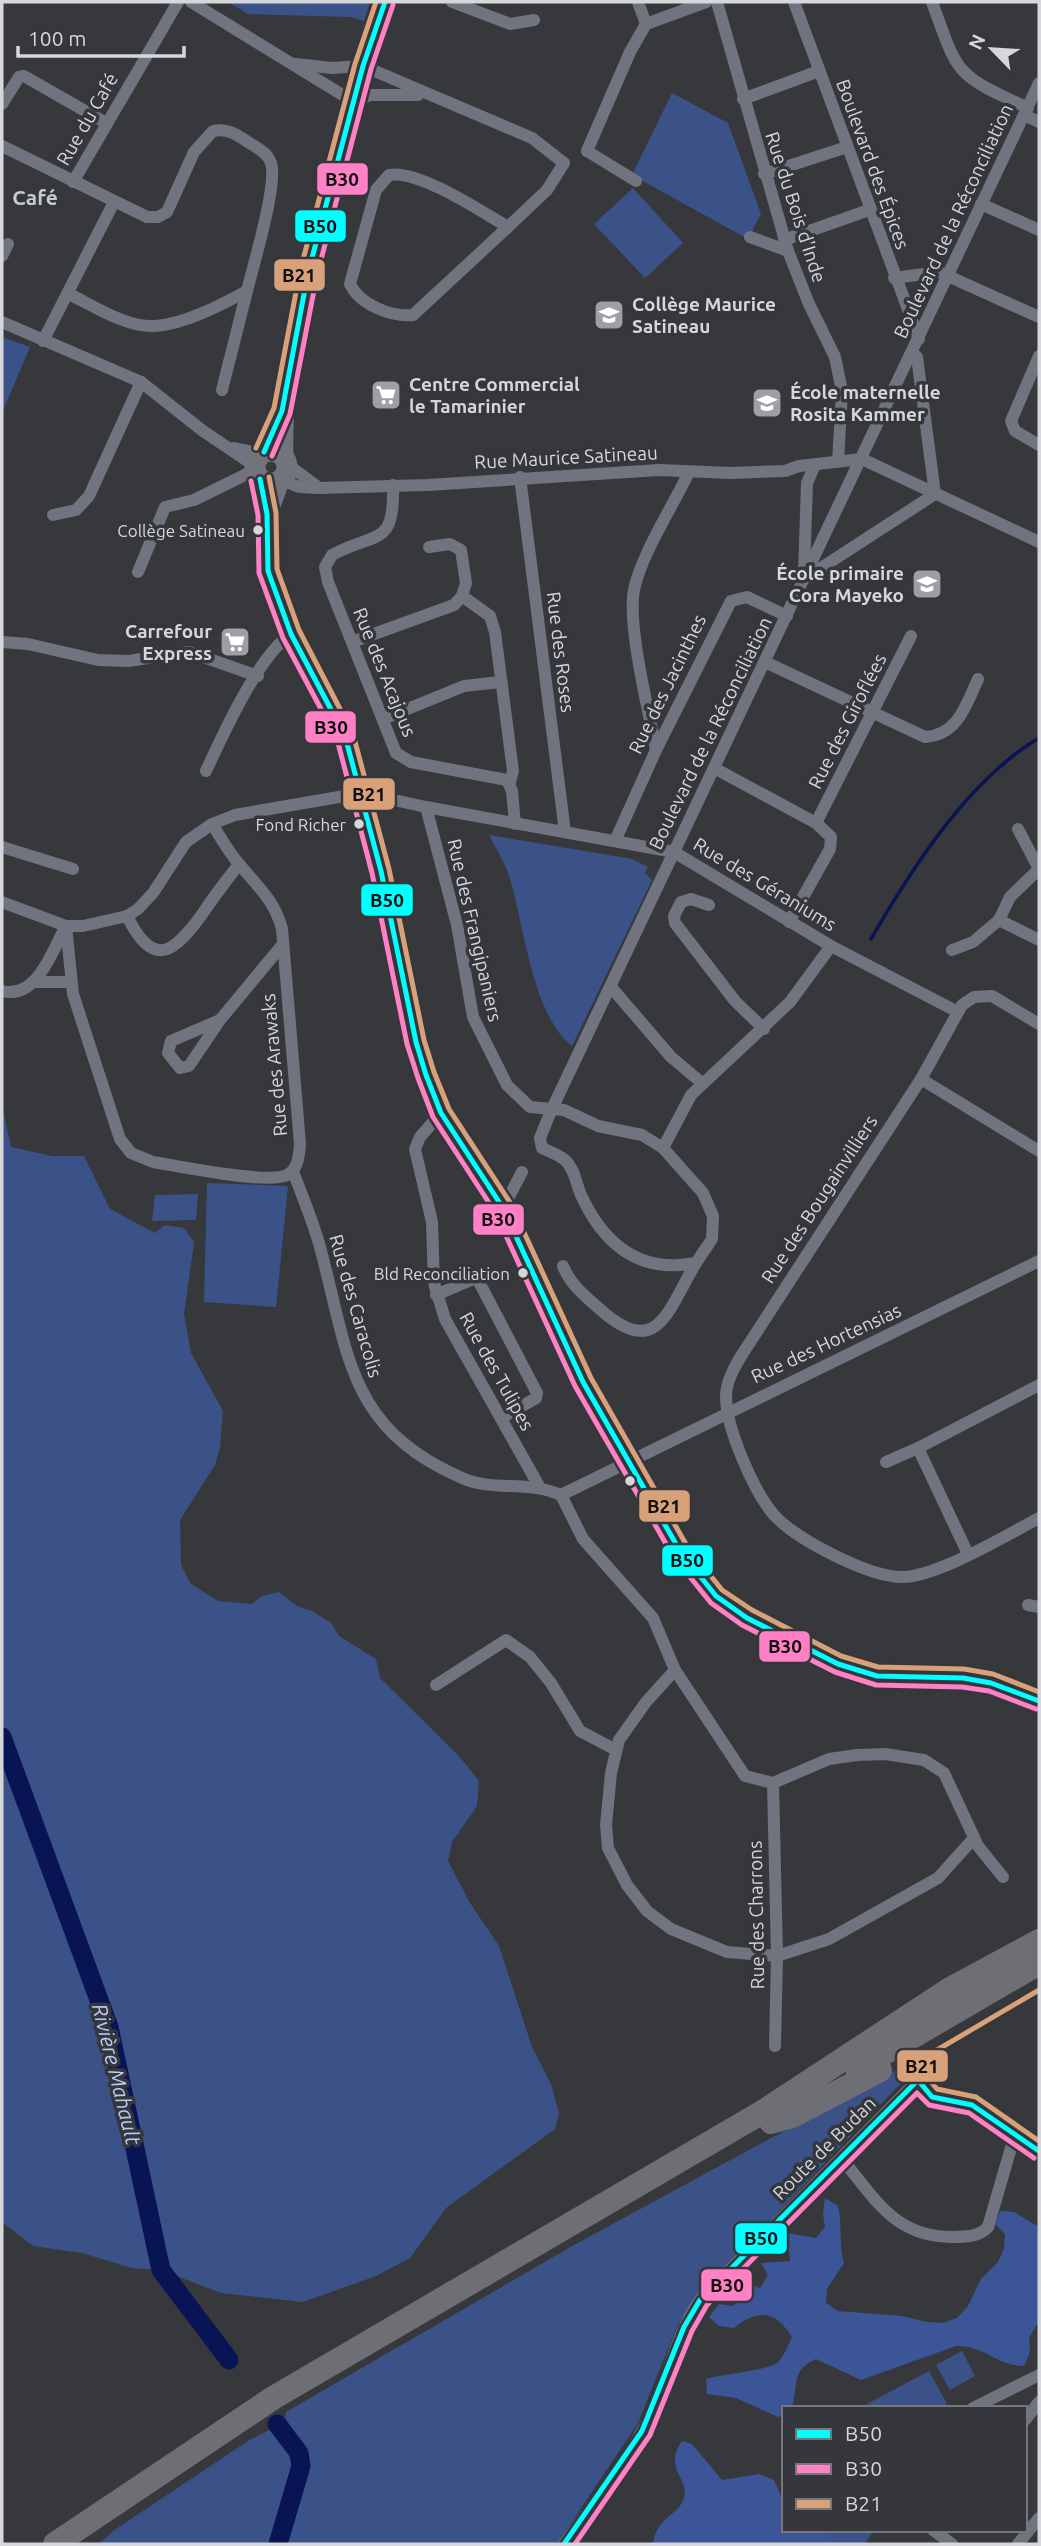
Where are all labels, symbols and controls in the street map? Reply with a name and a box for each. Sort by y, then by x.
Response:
scale bar [18,14,184,58]
north arrow [957,14,1027,84]
text: 100 m [28,26,86,50]
text: N [964,31,990,53]
street label: Rue du Café [52,69,122,169]
street label: Boulevard des Épices [832,76,914,252]
street label: Boulevard de la Réconciliation [889,100,1017,342]
street label: Rue du Bois d'Inde [761,129,831,285]
line badge: B30 [316,162,369,196]
text: B30 [325,168,359,190]
district label: Café [12,185,58,209]
line badge: B50 [294,209,347,243]
text: B50 [303,215,337,237]
line badge: B21 [273,258,326,292]
text: B21 [282,264,316,286]
place label: Collège Maurice Satineau [632,293,776,337]
school or university icon: Collège Maurice Satineau [592,298,626,332]
place label: Centre Commercial le Tamarinier [409,373,580,417]
supermarket icon: Centre Commercial le Tamarinier [369,378,403,412]
place label: École maternelle Rosita Kammer [790,381,941,425]
school or university icon: École maternelle Rosita Kammer [750,386,784,420]
street label: Rue Maurice Satineau [474,441,658,473]
place label: Collège Satineau [117,521,245,540]
marker: Collège Satineau [251,523,265,537]
place label: École primaire Cora Mayeko [776,562,904,606]
school or university icon: École primaire Cora Mayeko [910,567,944,601]
street label: Rue des Roses [543,590,579,714]
street label: Rue des Acajous [349,604,421,740]
street label: Rue des Jacinthes [624,611,710,757]
street label: Boulevard de la Réconciliation [644,613,776,853]
place label: Carrefour Express [125,620,212,664]
supermarket icon: Carrefour Express [218,625,252,659]
street label: Rue des Giroflées [803,650,891,792]
line badge: B30 [304,710,357,744]
text: B30 [314,716,348,738]
line badge: B21 [342,777,396,811]
text: B21 [352,783,386,805]
place label: Fond Richer [255,815,347,834]
marker: Fond Richer [352,817,366,831]
street label: Rue des Géraniums [690,833,840,935]
street label: Rue des Frangipaniers [443,836,507,1024]
line badge: B50 [360,883,414,917]
text: B50 [370,889,404,911]
street label: Rue des Arawaks [257,993,291,1137]
street label: Rue des Bougainvilliers [756,1111,882,1287]
line badge: B30 [472,1203,525,1236]
text: B30 [481,1208,515,1230]
street label: Rue des Caracolis [325,1232,387,1380]
place label: Bld Reconciliation [374,1264,510,1283]
marker: Bld Reconciliation [516,1266,530,1280]
street label: Rue des Hortensias [748,1299,904,1387]
street label: Rue des Tulipes [455,1308,539,1434]
unlabelled marker [623,1474,637,1488]
line badge: B21 [638,1489,691,1523]
text: B21 [647,1495,681,1517]
line badge: B50 [661,1544,714,1577]
text: B50 [670,1549,704,1571]
line badge: B30 [758,1630,811,1663]
text: B30 [768,1635,802,1657]
street label: Rue des Charrons [744,1841,768,1989]
water label: Rivière Mahault [88,2001,146,2148]
line badge: B21 [896,2049,949,2083]
text: B21 [905,2055,939,2077]
street label: Route de Budan [768,2092,880,2204]
line badge: B50 [734,2222,788,2255]
text: B50 [744,2227,778,2249]
line badge: B30 [700,2268,753,2302]
text: B30 [710,2274,744,2296]
legend [782,2406,1027,2532]
text: B50 [845,2421,882,2445]
text: B30 [845,2456,882,2480]
text: B21 [845,2491,882,2515]

